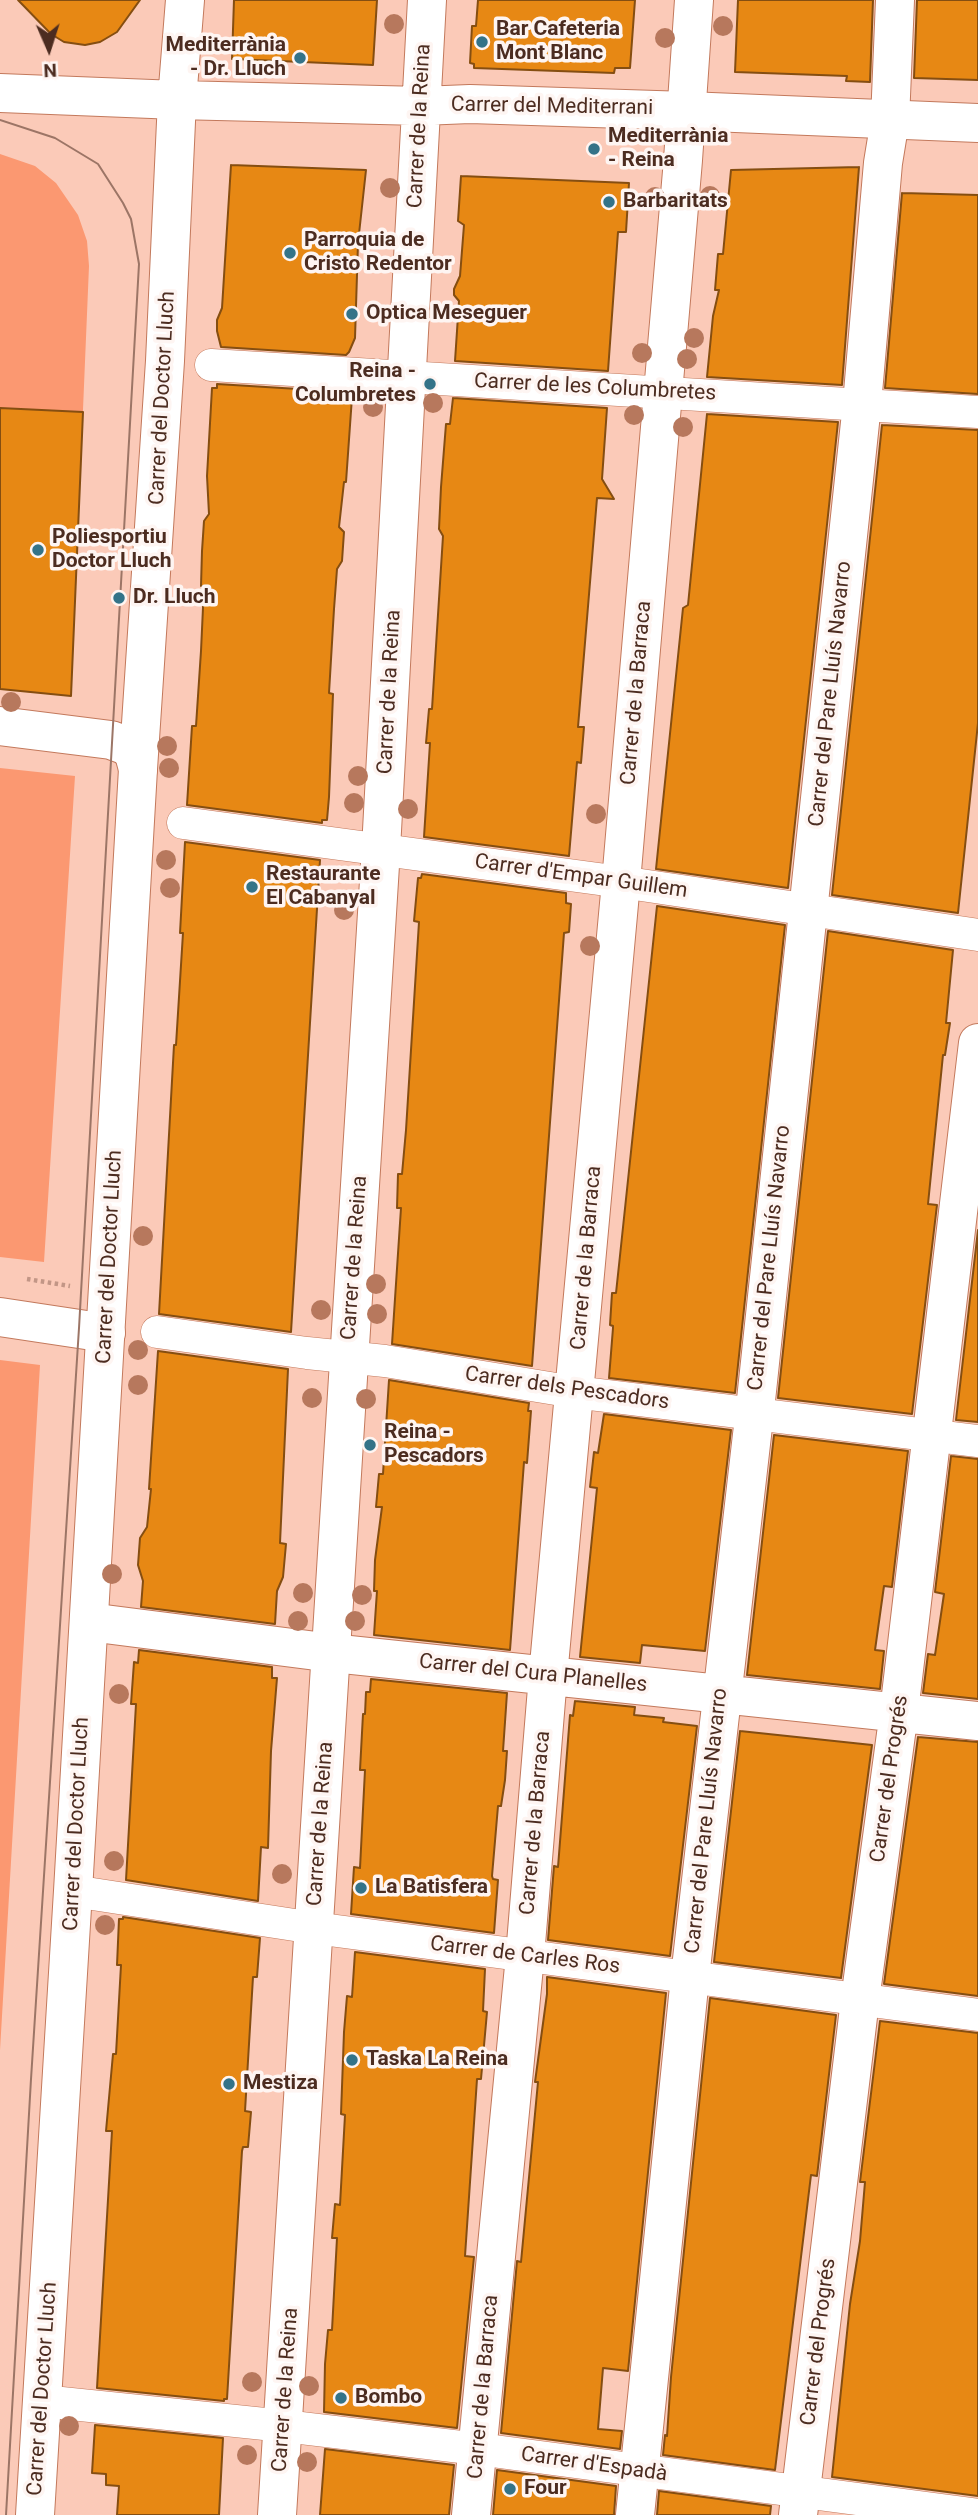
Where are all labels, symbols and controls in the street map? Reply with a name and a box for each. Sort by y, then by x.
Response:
north arrow [14,14,84,84]
place label: Bar Cafeteria Mont Blanc [496,17,620,67]
place label: Mediterrània - Dr. Lluch [166,33,286,83]
marker: Bar Cafeteria Mont Blanc [474,34,490,50]
street label: Carrer de la Reina [403,43,437,209]
marker: Mediterrània - Dr. Lluch [292,50,308,66]
text: N [43,59,57,82]
street label: Carrer del Mediterrani [451,93,653,121]
place label: Mediterrània - Reina [608,124,728,174]
marker: Mediterrània - Reina [586,141,602,157]
place label: Barbaritats [623,189,728,215]
marker: Barbaritats [601,194,617,210]
place label: Parroquia de Cristo Redentor [304,228,452,278]
marker: Parroquia de Cristo Redentor [282,245,298,261]
street label: Carrer del Doctor Lluch [145,290,181,506]
place label: Optica Meseguer [366,301,527,327]
marker: Optica Meseguer [344,306,360,322]
place label: Reina - Columbretes [295,359,416,409]
street label: Carrer de les Columbretes [473,369,717,407]
marker: Reina - Columbretes [422,376,438,392]
place label: Poliesportiu Doctor Lluch [52,525,171,575]
marker: Poliesportiu Doctor Lluch [30,542,46,558]
street label: Carrer del Pare Lluís Navarro [805,560,857,828]
place label: Dr. Lluch [133,585,215,611]
marker: Dr. Lluch [111,590,127,606]
street label: Carrer de la Barraca [616,600,658,786]
street label: Carrer de la Reina [373,609,407,775]
street label: Carrer d'Empar Guillem [473,850,689,904]
place label: Restaurante El Cabanyal [266,862,380,912]
marker: Restaurante El Cabanyal [244,879,260,895]
street label: Carrer del Pare Lluís Navarro [744,1124,796,1392]
street label: Carrer del Doctor Lluch [92,1149,128,1365]
street label: Carrer de la Barraca [566,1165,608,1351]
street label: Carrer de la Reina [337,1175,373,1341]
street label: Carrer dels Pescadors [463,1362,671,1416]
place label: Reina - Pescadors [384,1420,484,1470]
marker: Reina - Pescadors [362,1437,378,1453]
street label: Carrer del Cura Planelles [418,1649,648,1699]
street label: Carrer del Pare Lluís Navarro [681,1687,733,1955]
street label: Carrer del Progrés [866,1694,914,1864]
street label: Carrer del Doctor Lluch [59,1716,95,1932]
street label: Carrer de la Barraca [515,1730,557,1916]
street label: Carrer de la Reina [303,1741,339,1907]
place label: La Batisfera [375,1875,488,1901]
marker: La Batisfera [353,1880,369,1896]
street label: Carrer de Carles Ros [429,1932,621,1980]
place label: Taska La Reina [366,2047,508,2073]
marker: Taska La Reina [344,2052,360,2068]
place label: Mestiza [243,2071,318,2097]
marker: Mestiza [221,2076,237,2092]
street label: Carrer del Progrés [796,2257,842,2427]
street label: Carrer del Doctor Lluch [23,2281,63,2497]
street label: Carrer de la Barraca [463,2294,505,2480]
street label: Carrer de la Reina [268,2307,304,2473]
place label: Bombo [355,2385,422,2411]
marker: Bombo [333,2390,349,2406]
street label: Carrer d'Espadà [519,2442,669,2488]
place label: Four [524,2476,567,2502]
marker: Four [502,2481,518,2497]

